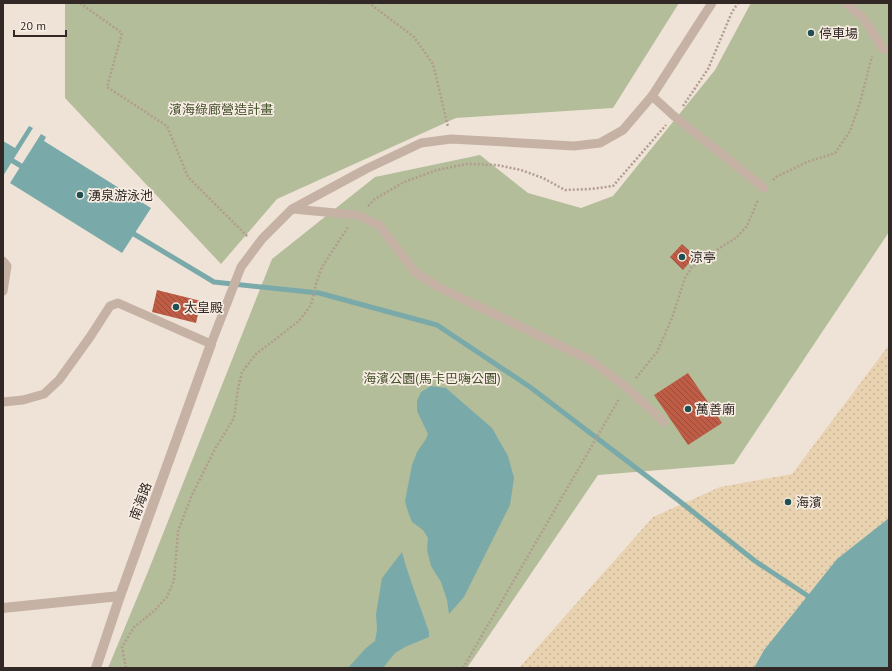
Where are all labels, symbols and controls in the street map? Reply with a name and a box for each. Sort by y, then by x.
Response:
scale bar [14,12,66,38]
text: 20 m [20,18,46,33]
place label: 停車場 [819,25,858,42]
marker: 停車場 [806,28,816,38]
park label: 濱海綠廊營造計畫 [169,101,273,118]
place label: 湧泉游泳池 [88,187,153,204]
marker: 湧泉游泳池 [75,190,85,200]
place label: 涼亭 [690,249,716,266]
marker: 涼亭 [677,252,687,262]
place label: 太皇殿 [184,299,223,316]
marker: 太皇殿 [171,302,181,312]
park label: 海濱公園(馬卡巴嗨公園) [363,370,501,387]
place label: 萬善廟 [696,401,735,418]
marker: 萬善廟 [683,404,693,414]
street label: 南海路 [126,480,155,522]
place label: 海濱 [796,494,822,511]
marker: 海濱 [783,497,793,507]

